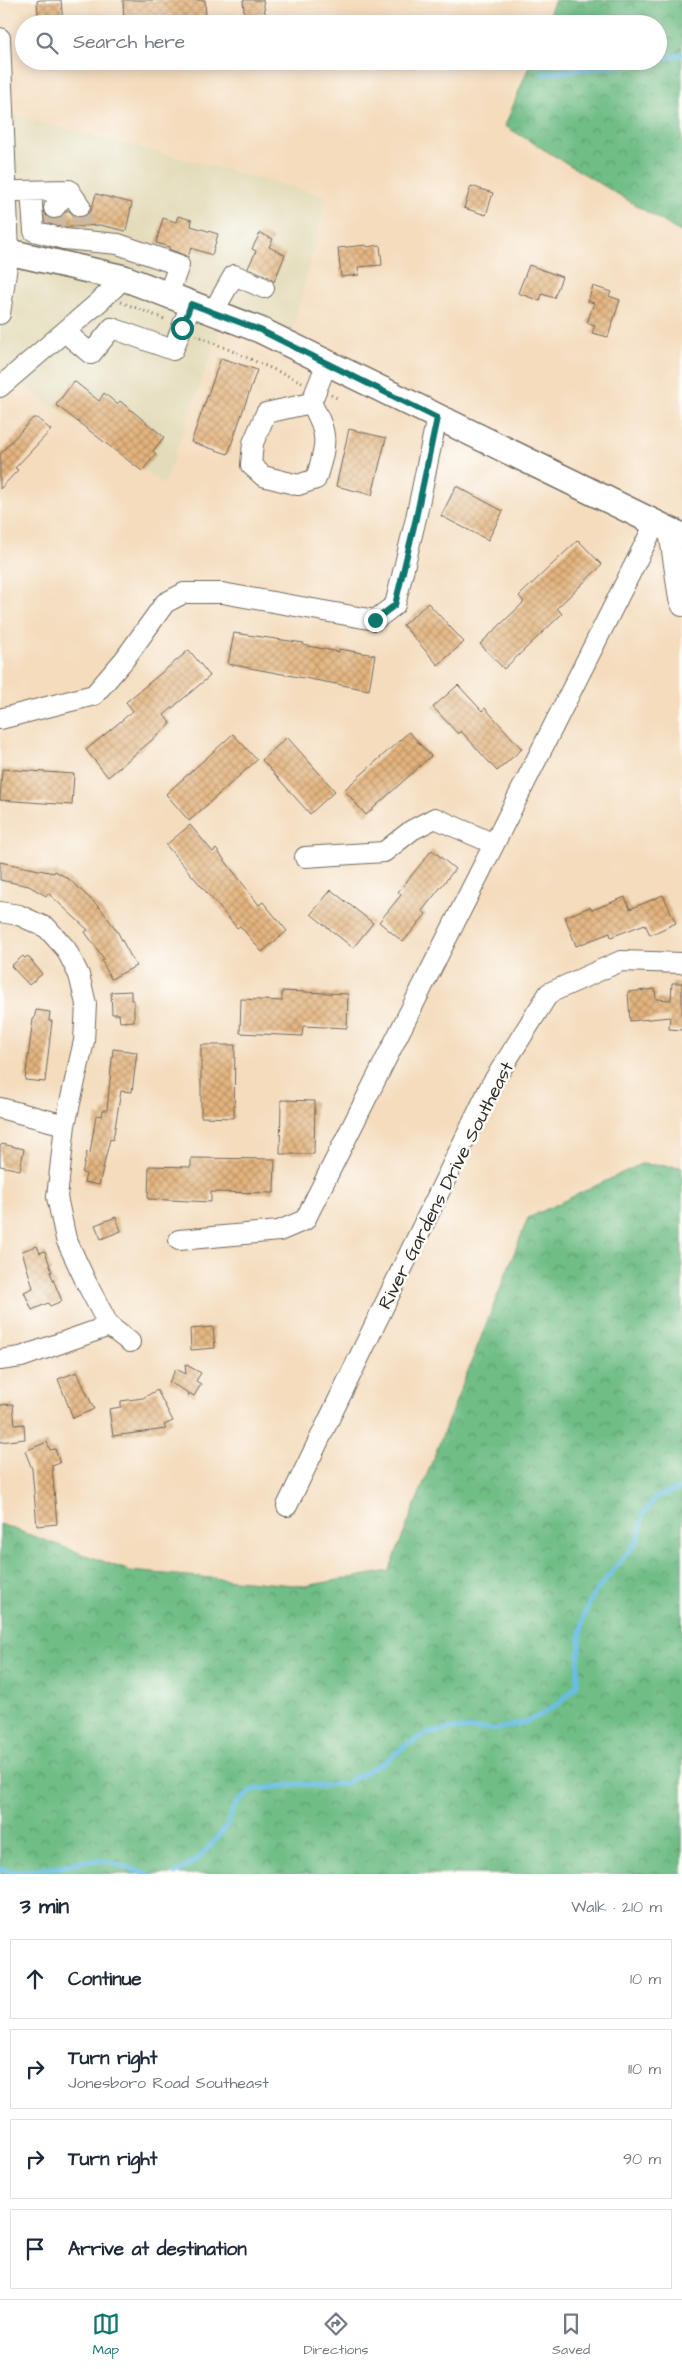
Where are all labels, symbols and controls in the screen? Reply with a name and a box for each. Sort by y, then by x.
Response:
search box [15,15,667,70]
icon: search [33,29,61,57]
text: Search here [73,29,185,56]
route start [171,317,194,340]
route end [364,609,387,632]
street label: River Gardens Drive Southeast [372,1057,521,1314]
text: 3 min [20,1892,69,1921]
text: Walk · 210 m [571,1896,662,1918]
icon: ahead [21,1965,49,1993]
text: Continue [68,1966,142,1993]
text: 10 m [630,1968,661,1990]
text: Turn right [68,2045,157,2072]
icon: right [21,2055,49,2083]
text: 110 m [628,2058,661,2080]
text: Jonesboro Road Southeast [68,2072,269,2094]
icon: right [21,2145,49,2173]
text: Turn right [68,2146,157,2173]
text: 90 m [623,2148,661,2170]
icon: arrive [21,2235,49,2263]
text: Arrive at destination [68,2236,247,2263]
tab: Map [92,2310,120,2360]
tab: Directions [303,2310,368,2360]
tab: Saved [552,2310,590,2360]

